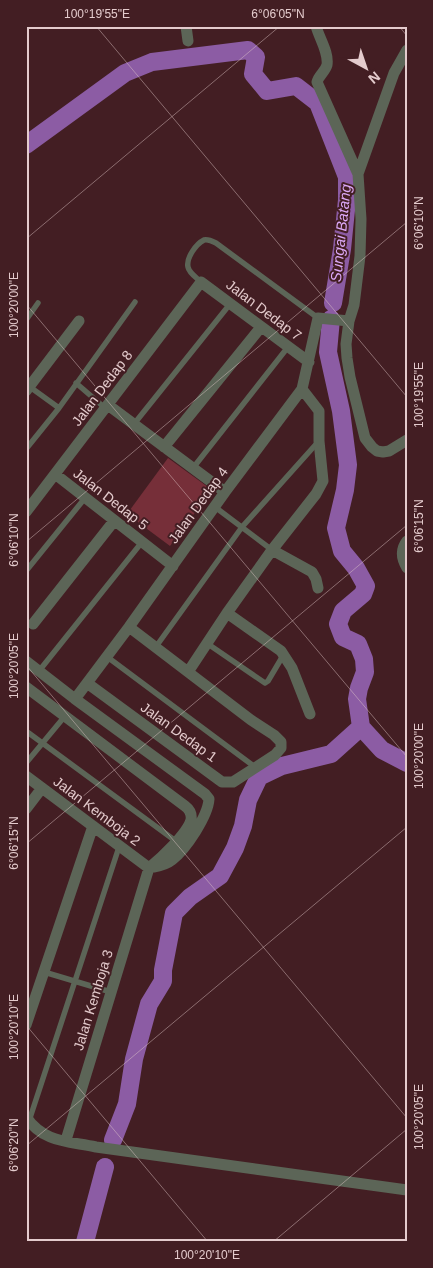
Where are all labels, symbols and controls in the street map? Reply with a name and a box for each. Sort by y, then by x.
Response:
text: 100°19'55"E [64,7,130,21]
text: 6°06'05"N [251,7,305,21]
north arrow [340,42,390,92]
text: N [365,69,383,87]
water label: Sungai Batang [327,182,354,283]
text: 6°06'10"N [412,196,426,250]
text: 100°20'00"E [7,272,21,338]
street label: Jalan Dedap 7 [223,276,305,344]
street label: Jalan Dedap 8 [68,347,136,429]
text: 100°19'55"E [412,362,426,428]
street label: Jalan Dedap 4 [165,464,231,546]
street label: Jalan Dedap 5 [70,465,152,533]
text: 6°06'15"N [412,499,426,553]
text: 6°06'10"N [7,513,21,567]
text: 100°20'05"E [7,633,21,699]
street label: Jalan Dedap 1 [138,699,220,765]
text: 100°20'00"E [412,723,426,789]
street label: Jalan Kemboja 2 [51,773,144,849]
text: 6°06'15"N [7,816,21,870]
street label: Jalan Kemboja 3 [70,948,116,1052]
text: 100°20'10"E [7,994,21,1060]
text: 100°20'05"E [412,1084,426,1150]
text: 6°06'20"N [7,1118,21,1172]
text: 100°20'10"E [174,1248,240,1262]

